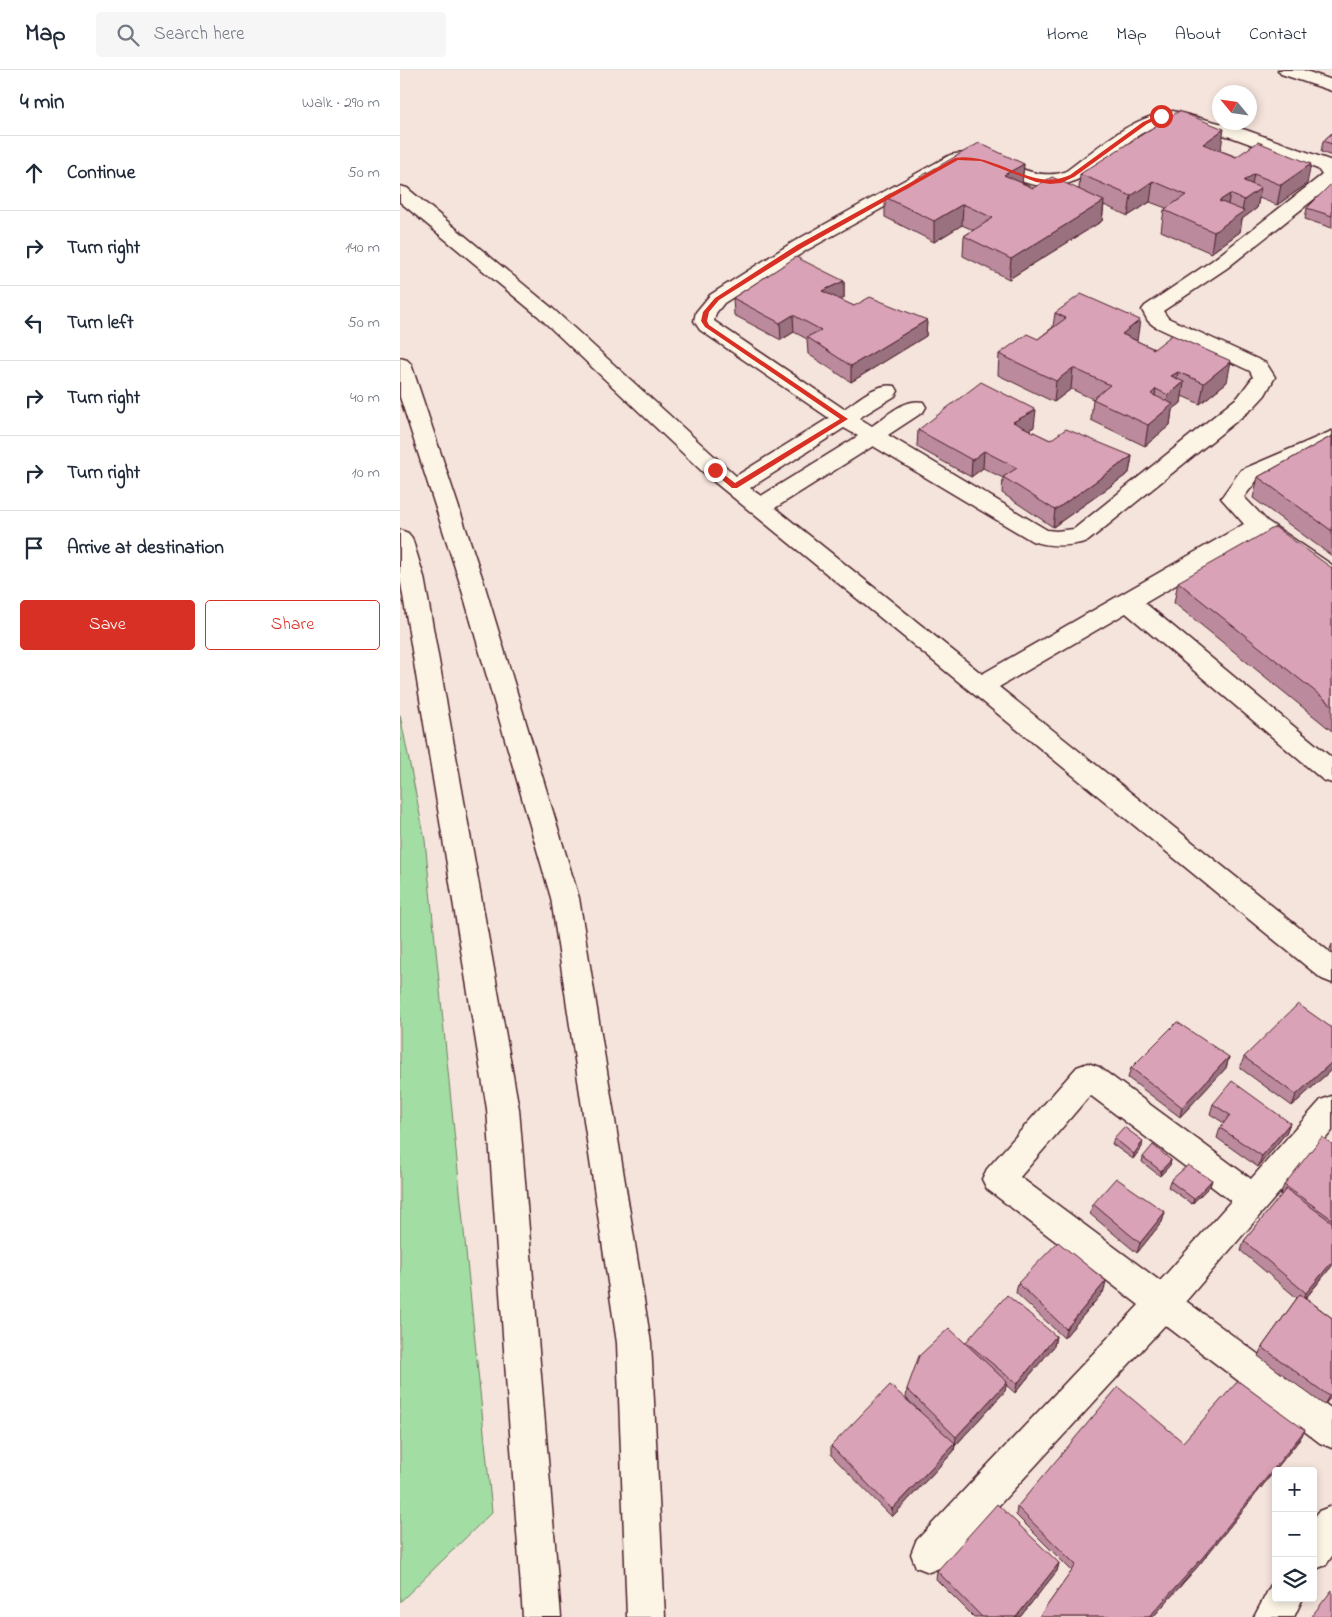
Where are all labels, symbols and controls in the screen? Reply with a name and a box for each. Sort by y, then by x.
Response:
search box [96,12,446,57]
text: Map [25,17,66,52]
icon: search [114,21,142,49]
text: Search here [154,21,245,48]
text: Home [1047,22,1088,48]
text: Map [1116,22,1147,48]
text: About [1175,22,1221,48]
text: Contact [1249,22,1307,48]
north arrow [1212,85,1257,130]
text: 4 min [20,88,64,118]
text: Walk · 290 m [302,91,380,115]
route start [1150,105,1173,128]
icon: ahead [20,159,48,187]
text: Continue [67,160,135,187]
text: 50 m [348,161,380,185]
icon: right [20,234,48,262]
text: Turn right [67,235,140,262]
text: 140 m [345,236,380,260]
icon: left [20,309,48,337]
text: Turn left [67,310,134,337]
text: 50 m [348,311,380,335]
icon: right [20,384,48,412]
text: Turn right [67,385,140,412]
text: 40 m [350,386,380,410]
icon: right [20,459,48,487]
route end [704,459,727,482]
text: Turn right [67,460,140,487]
text: 10 m [352,461,380,485]
icon: arrive [20,534,48,562]
text: Arrive at destination [67,535,224,562]
button: Save [20,600,195,650]
button: Share [205,600,380,650]
map controls [1272,1467,1317,1602]
button: + [1272,1467,1317,1512]
button: − [1272,1512,1317,1557]
button: layers [1272,1557,1317,1602]

